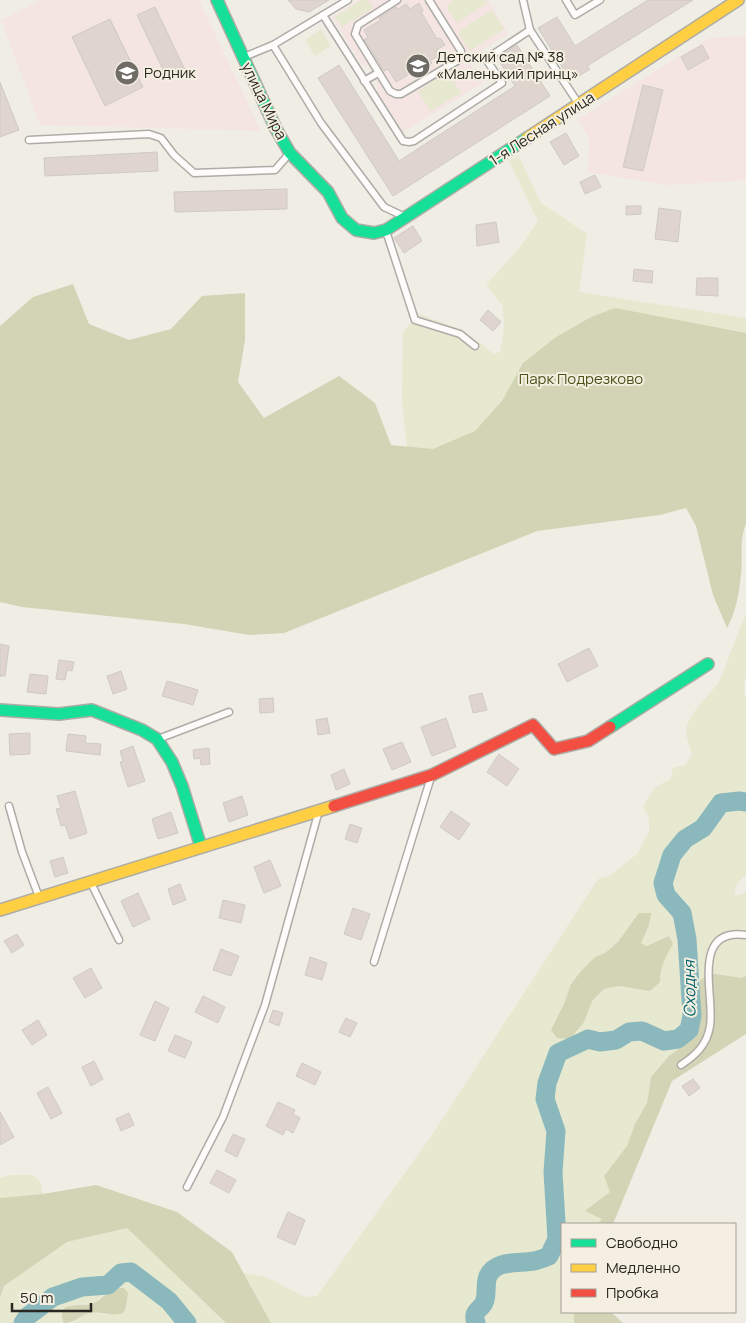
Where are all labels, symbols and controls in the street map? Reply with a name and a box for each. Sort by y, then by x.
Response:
place label: Детский сад № 38 «Маленький принц» [436,46,579,84]
school or university icon: Детский сад № 38 «Маленький принц» [405,53,431,79]
street label: улица Мира [237,59,292,143]
school or university icon: Родник [114,60,140,86]
place label: Родник [144,62,196,83]
street label: 1-я Лесная улица [485,87,599,171]
park label: Парк Подрезково [519,368,643,389]
water label: Сходня [677,959,700,1018]
legend [561,1223,736,1313]
text: Свободно [606,1232,678,1253]
text: Медленно [606,1257,680,1278]
scale bar [12,1280,91,1312]
text: Пробка [606,1282,659,1303]
text: 50 m [20,1287,54,1308]

